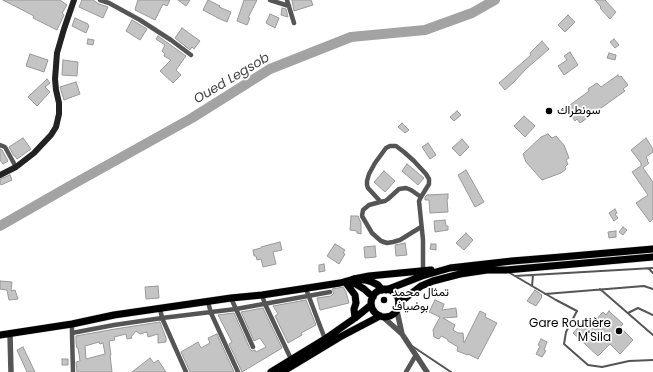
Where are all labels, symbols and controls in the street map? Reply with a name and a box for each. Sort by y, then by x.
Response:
water label: Oued Legsob [191,50,273,108]
place label: سونطراك [557,104,600,118]
marker: سونطراك [544,106,554,116]
place label: تمثال محمد بوضياف [392,286,449,314]
marker: تمثال محمد بوضياف [379,295,389,305]
place label: Gare Routière M'Sila [529,317,611,345]
marker: Gare Routière M'Sila [614,326,624,336]

